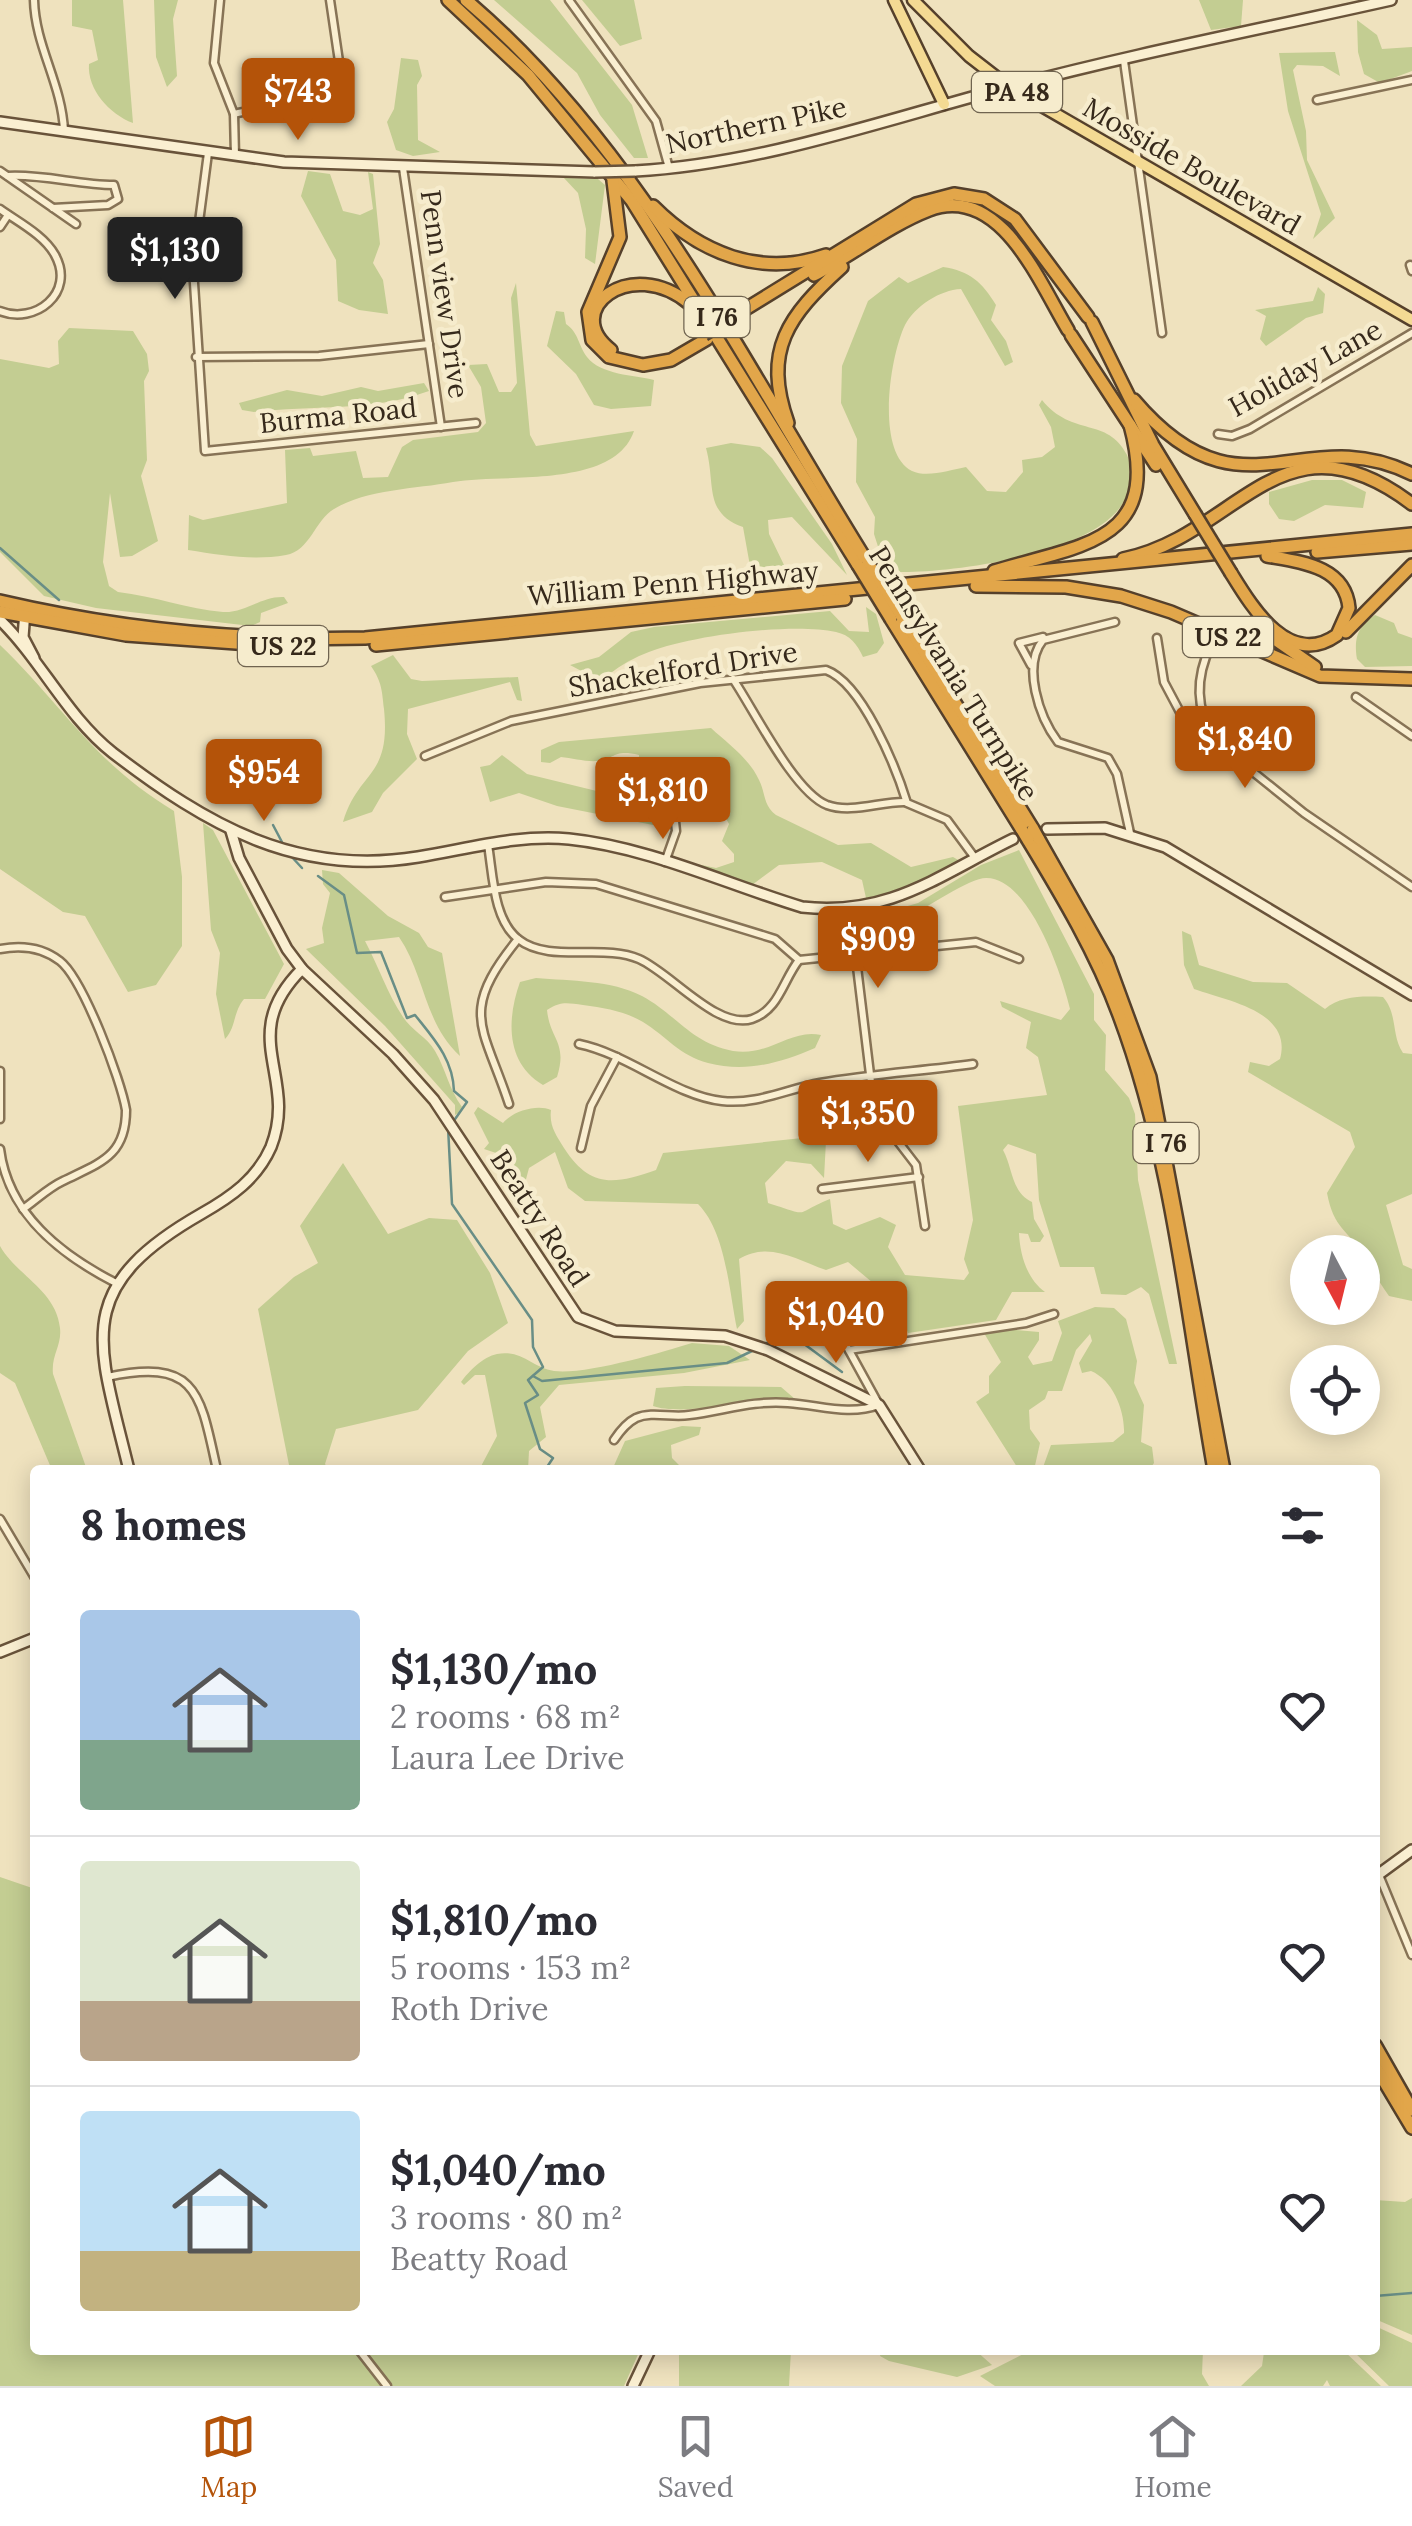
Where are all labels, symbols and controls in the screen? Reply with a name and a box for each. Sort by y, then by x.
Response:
pin: $743 [239,58,357,143]
text: $743 [264,70,332,111]
road number: PA 48 [972,72,1062,112]
street label: Northern Pike [662,88,850,162]
street label: Mosside Boulevard [1077,89,1307,243]
street label: Penn view Drive [413,187,477,401]
pin: $1,130 [94,217,256,302]
text: $1,130 [129,229,221,270]
road number: I 76 [684,297,750,337]
street label: Holiday Lane [1222,311,1388,425]
street label: Burma Road [258,389,418,441]
street label: Pennsylvania Turnpike [861,539,1047,807]
street label: William Penn Highway [526,552,820,614]
road number: US 22 [1183,617,1273,657]
road number: US 22 [238,626,328,666]
street label: Shackelford Drive [566,633,800,705]
pin: $1,840 [1164,706,1326,791]
text: $1,840 [1197,718,1293,759]
pin: $954 [205,739,323,824]
text: $954 [228,751,300,792]
pin: $1,810 [582,757,744,842]
text: $1,810 [617,769,709,810]
pin: $909 [819,906,937,991]
text: $909 [840,918,916,959]
pin: $1,350 [787,1080,949,1165]
text: $1,350 [820,1092,916,1133]
road number: I 76 [1134,1123,1198,1163]
street label: Beatty Road [482,1143,598,1293]
north arrow [1290,1235,1380,1325]
map controls [1290,1235,1380,1435]
pin: $1,040 [755,1281,917,1366]
text: $1,040 [787,1293,885,1334]
button: locate [1290,1345,1380,1435]
text: 8 homes [80,1498,247,1552]
icon: filters [1275,1498,1330,1553]
text: $1,130/mo [390,1642,597,1696]
icon: home [160,1650,280,1770]
icon: heart [1275,1683,1330,1738]
text: 2 rooms · 68 m² [390,1696,621,1737]
text: Laura Lee Drive [390,1737,625,1778]
text: $1,810/mo [390,1893,598,1947]
icon: home [160,1901,280,2021]
icon: heart [1275,1934,1330,1989]
text: 5 rooms · 153 m² [390,1947,631,1988]
text: Roth Drive [390,1988,549,2029]
text: $1,040/mo [390,2143,606,2197]
icon: home [160,2151,280,2271]
icon: heart [1275,2184,1330,2239]
text: 3 rooms · 80 m² [390,2197,623,2238]
text: Beatty Road [390,2238,568,2279]
tab: Map [200,2409,257,2505]
tab: Saved [658,2409,733,2505]
tab: Home [1134,2409,1212,2505]

